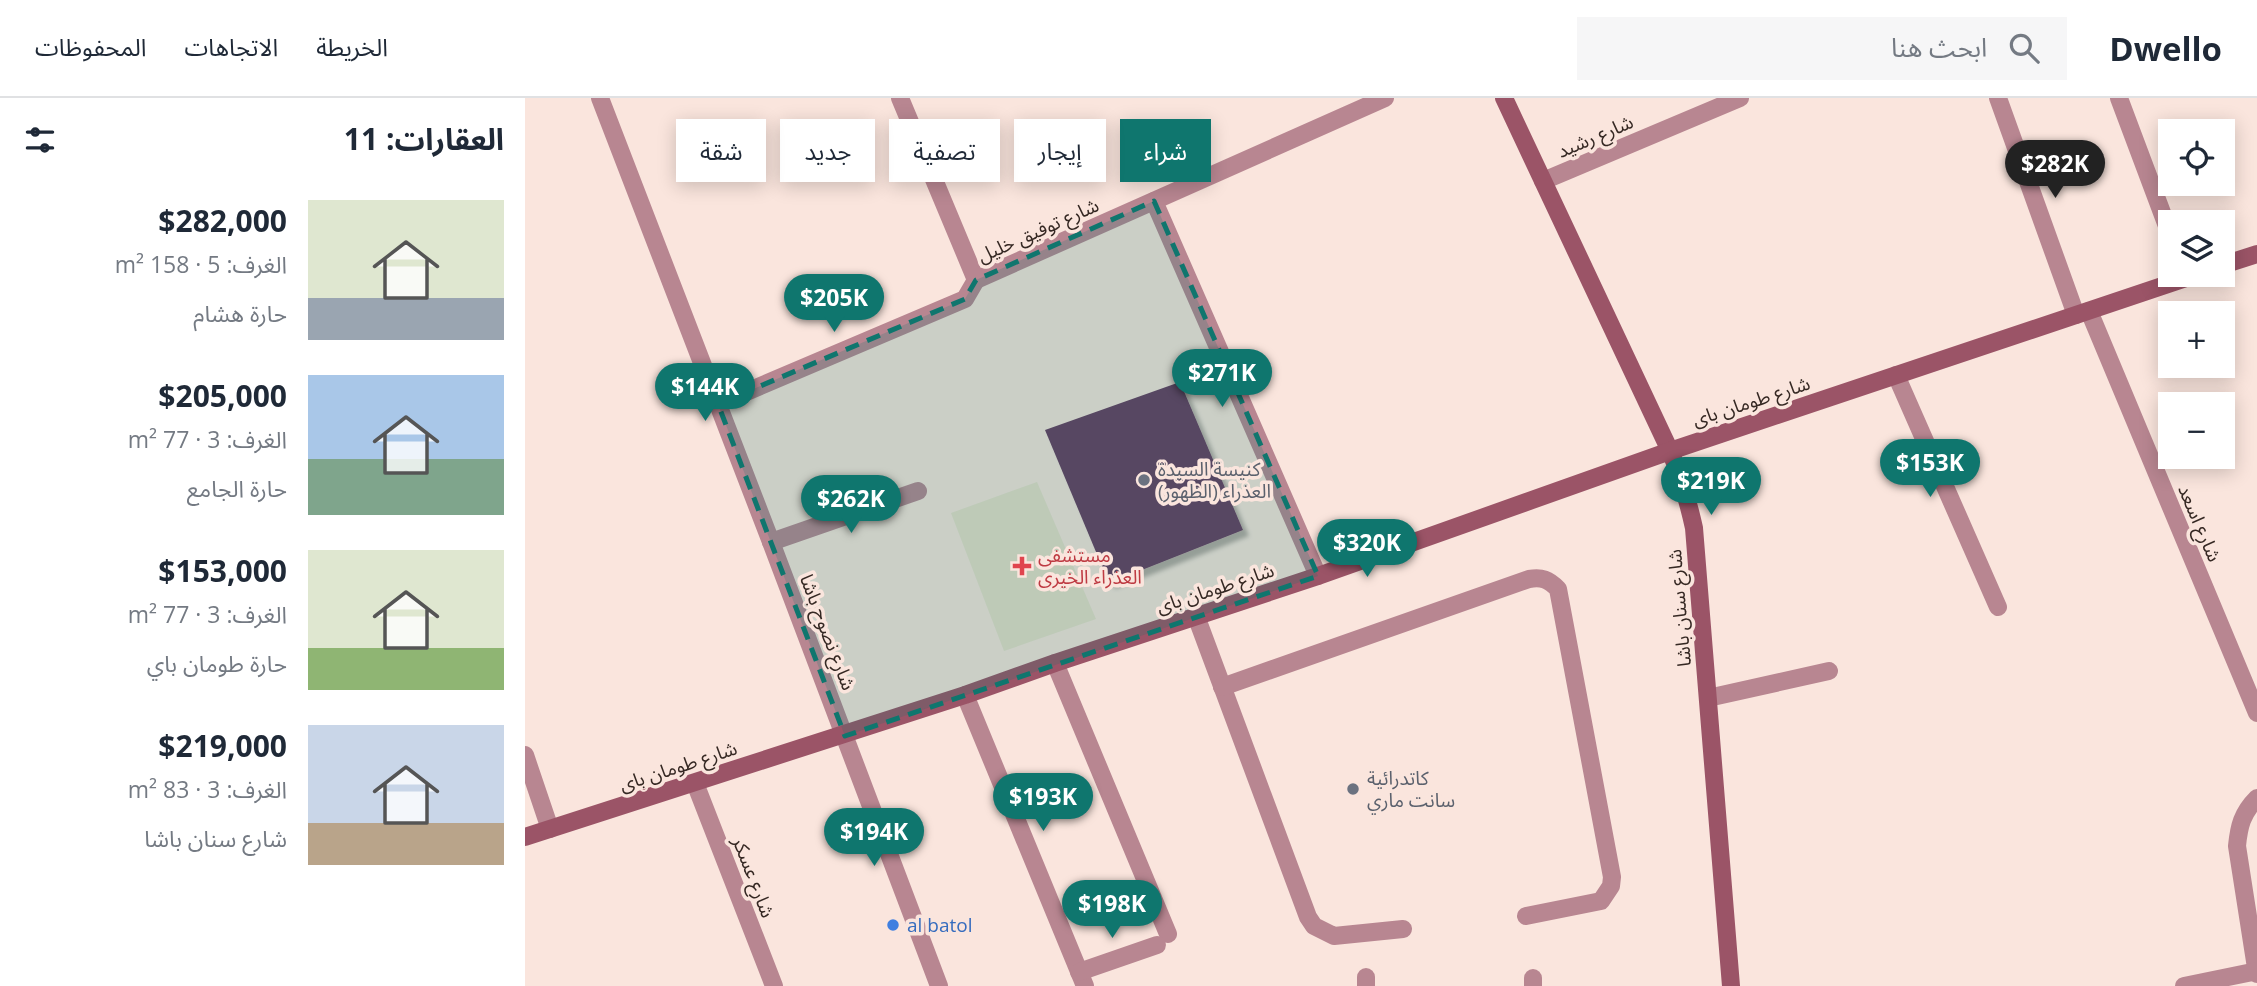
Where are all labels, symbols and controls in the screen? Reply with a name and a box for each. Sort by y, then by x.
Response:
search box [1577,17,2067,80]
text: Dwello [2109,26,2222,71]
text: ابحث هنا [1891,29,1987,65]
icon: search [2005,29,2043,67]
text: المحفوظات [35,30,146,63]
text: الاتجاهات [184,30,278,63]
text: الخريطة [316,30,388,63]
street label: شارع رشيد [1553,108,1638,165]
text: العقارات: 11 [344,118,504,159]
chip: شقة [676,119,766,182]
chip: جديد [780,119,875,182]
chip: تصفية [889,119,1000,182]
chip: إيجار [1014,119,1106,182]
chip: شراء [1120,119,1211,182]
map controls [2158,119,2235,469]
button: locate [2158,119,2235,196]
icon: filters [21,121,59,159]
pin: $282K [2006,140,2104,200]
text: $282K [2021,147,2089,179]
street label: شارع توفيق خليل [973,192,1103,269]
text: $282,000 [158,200,287,241]
button: layers [2158,210,2235,287]
icon: home [364,228,448,312]
text: الغرف: 5 · 158 m² [115,248,287,280]
pin: $205K [785,274,883,334]
text: $205K [800,281,868,313]
text: حارة هشام [193,297,287,329]
button: + [2158,301,2235,378]
pin: $271K [1173,350,1271,409]
text: $271K [1188,356,1256,388]
pin: $144K [656,364,754,423]
text: $144K [671,370,739,402]
street label: شارع طومان باى [1689,370,1814,433]
text: $205,000 [158,375,287,416]
button: − [2158,392,2235,469]
icon: home [364,403,448,487]
text: الغرف: 3 · 77 m² [128,423,287,455]
pin: $153K [1881,440,1979,499]
text: $153K [1896,446,1964,478]
place label: كنيسة السيدة العذراء (الظهور) [1158,456,1271,504]
pin: $219K [1662,458,1760,517]
text: $219K [1677,464,1745,496]
text: حارة الجامع [187,472,287,504]
marker: كنيسة السيدة العذراء (الظهور) [1136,472,1152,488]
pin: $262K [802,476,900,535]
street label: شارع اسعد [2171,480,2228,566]
text: $262K [817,482,885,514]
pin: $320K [1318,519,1416,579]
text: $320K [1333,526,1401,558]
place label: مستشفى العذراء الخيرى [1038,542,1142,590]
street label: شارع سنان باشا [1661,548,1698,668]
text: $153,000 [158,550,287,591]
marker: مستشفى العذراء الخيرى [1012,556,1032,576]
street label: شارع طومان باى [1153,557,1278,620]
street label: شارع نصوح باشا [793,570,862,694]
icon: home [364,578,448,662]
text: الغرف: 3 · 77 m² [128,598,287,630]
text: حارة طومان باي [147,647,287,679]
text: $219,000 [158,725,287,766]
street label: شارع طومان باى [616,735,741,798]
icon: home [364,753,448,837]
place label: كاتدرائية سانت ماري [1367,765,1455,815]
text: الغرف: 3 · 83 m² [128,773,287,805]
pin: $193K [994,774,1092,833]
text: $193K [1009,780,1077,812]
marker: كاتدرائية سانت ماري [1345,781,1361,797]
pin: $194K [825,808,923,868]
text: $194K [840,815,908,847]
text: شارع سنان باشا [144,822,287,854]
street label: شارع عسكر [725,832,781,922]
pin: $198K [1063,880,1161,940]
text: $198K [1078,887,1146,919]
place label: al batol [907,912,972,938]
marker: al batol [885,917,901,933]

